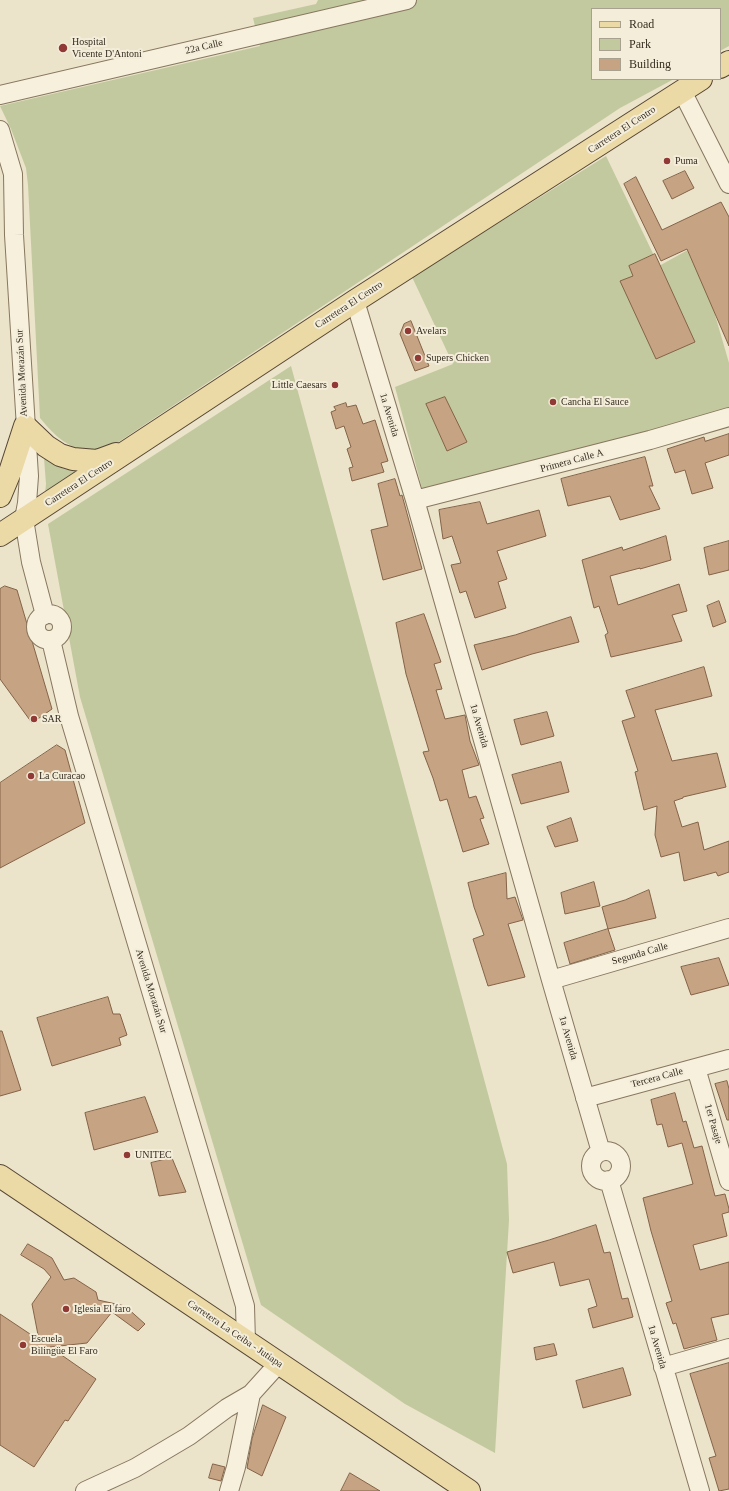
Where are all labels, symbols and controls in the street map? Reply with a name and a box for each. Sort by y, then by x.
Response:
legend [591,8,721,80]
text: Road [629,17,654,31]
place label: Hospital Vicente D'Antoni [72,36,142,60]
street label: 22a Calle [184,37,224,57]
text: Park [629,37,651,51]
marker: Hospital Vicente D'Antoni [57,42,69,54]
text: Building [629,57,671,71]
street label: Carretera El Centro [586,104,658,156]
place label: Puma [675,155,698,167]
marker: Puma [662,156,672,166]
street label: Carretera El Centro [313,279,385,331]
place label: Avelars [416,325,446,337]
marker: Avelars [403,326,413,336]
street label: Avenida Morazán Sur [14,329,30,417]
place label: Supers Chicken [426,352,489,364]
marker: Supers Chicken [413,353,423,363]
place label: Little Caesars [272,379,327,391]
marker: Little Caesars [330,380,340,390]
street label: 1a Avenida [377,392,401,438]
place label: Cancha El Sauce [561,396,629,408]
marker: Cancha El Sauce [548,397,558,407]
street label: Primera Calle A [539,447,605,475]
street label: Carretera El Centro [43,457,115,509]
street label: 1a Avenida [467,703,491,749]
place label: SAR [42,713,61,725]
marker: SAR [29,714,39,724]
place label: La Curacao [39,770,85,782]
marker: La Curacao [26,771,36,781]
street label: Segunda Calle [610,940,670,968]
street label: Avenida Morazán Sur [132,947,170,1035]
street label: 1a Avenida [556,1015,580,1061]
street label: Tercera Calle [630,1065,684,1091]
street label: 1er Pasaje [702,1103,724,1145]
place label: UNITEC [135,1149,172,1161]
marker: UNITEC [122,1150,132,1160]
street label: Carretera La Ceiba - Jutiapa [185,1298,285,1370]
place label: Iglesia El faro [74,1303,131,1315]
marker: Iglesia El faro [61,1304,71,1314]
street label: 1a Avenida [645,1324,669,1370]
place label: Escuela Bilingüe El Faro [31,1333,98,1356]
marker: Escuela Bilingüe El Faro [18,1340,28,1350]

